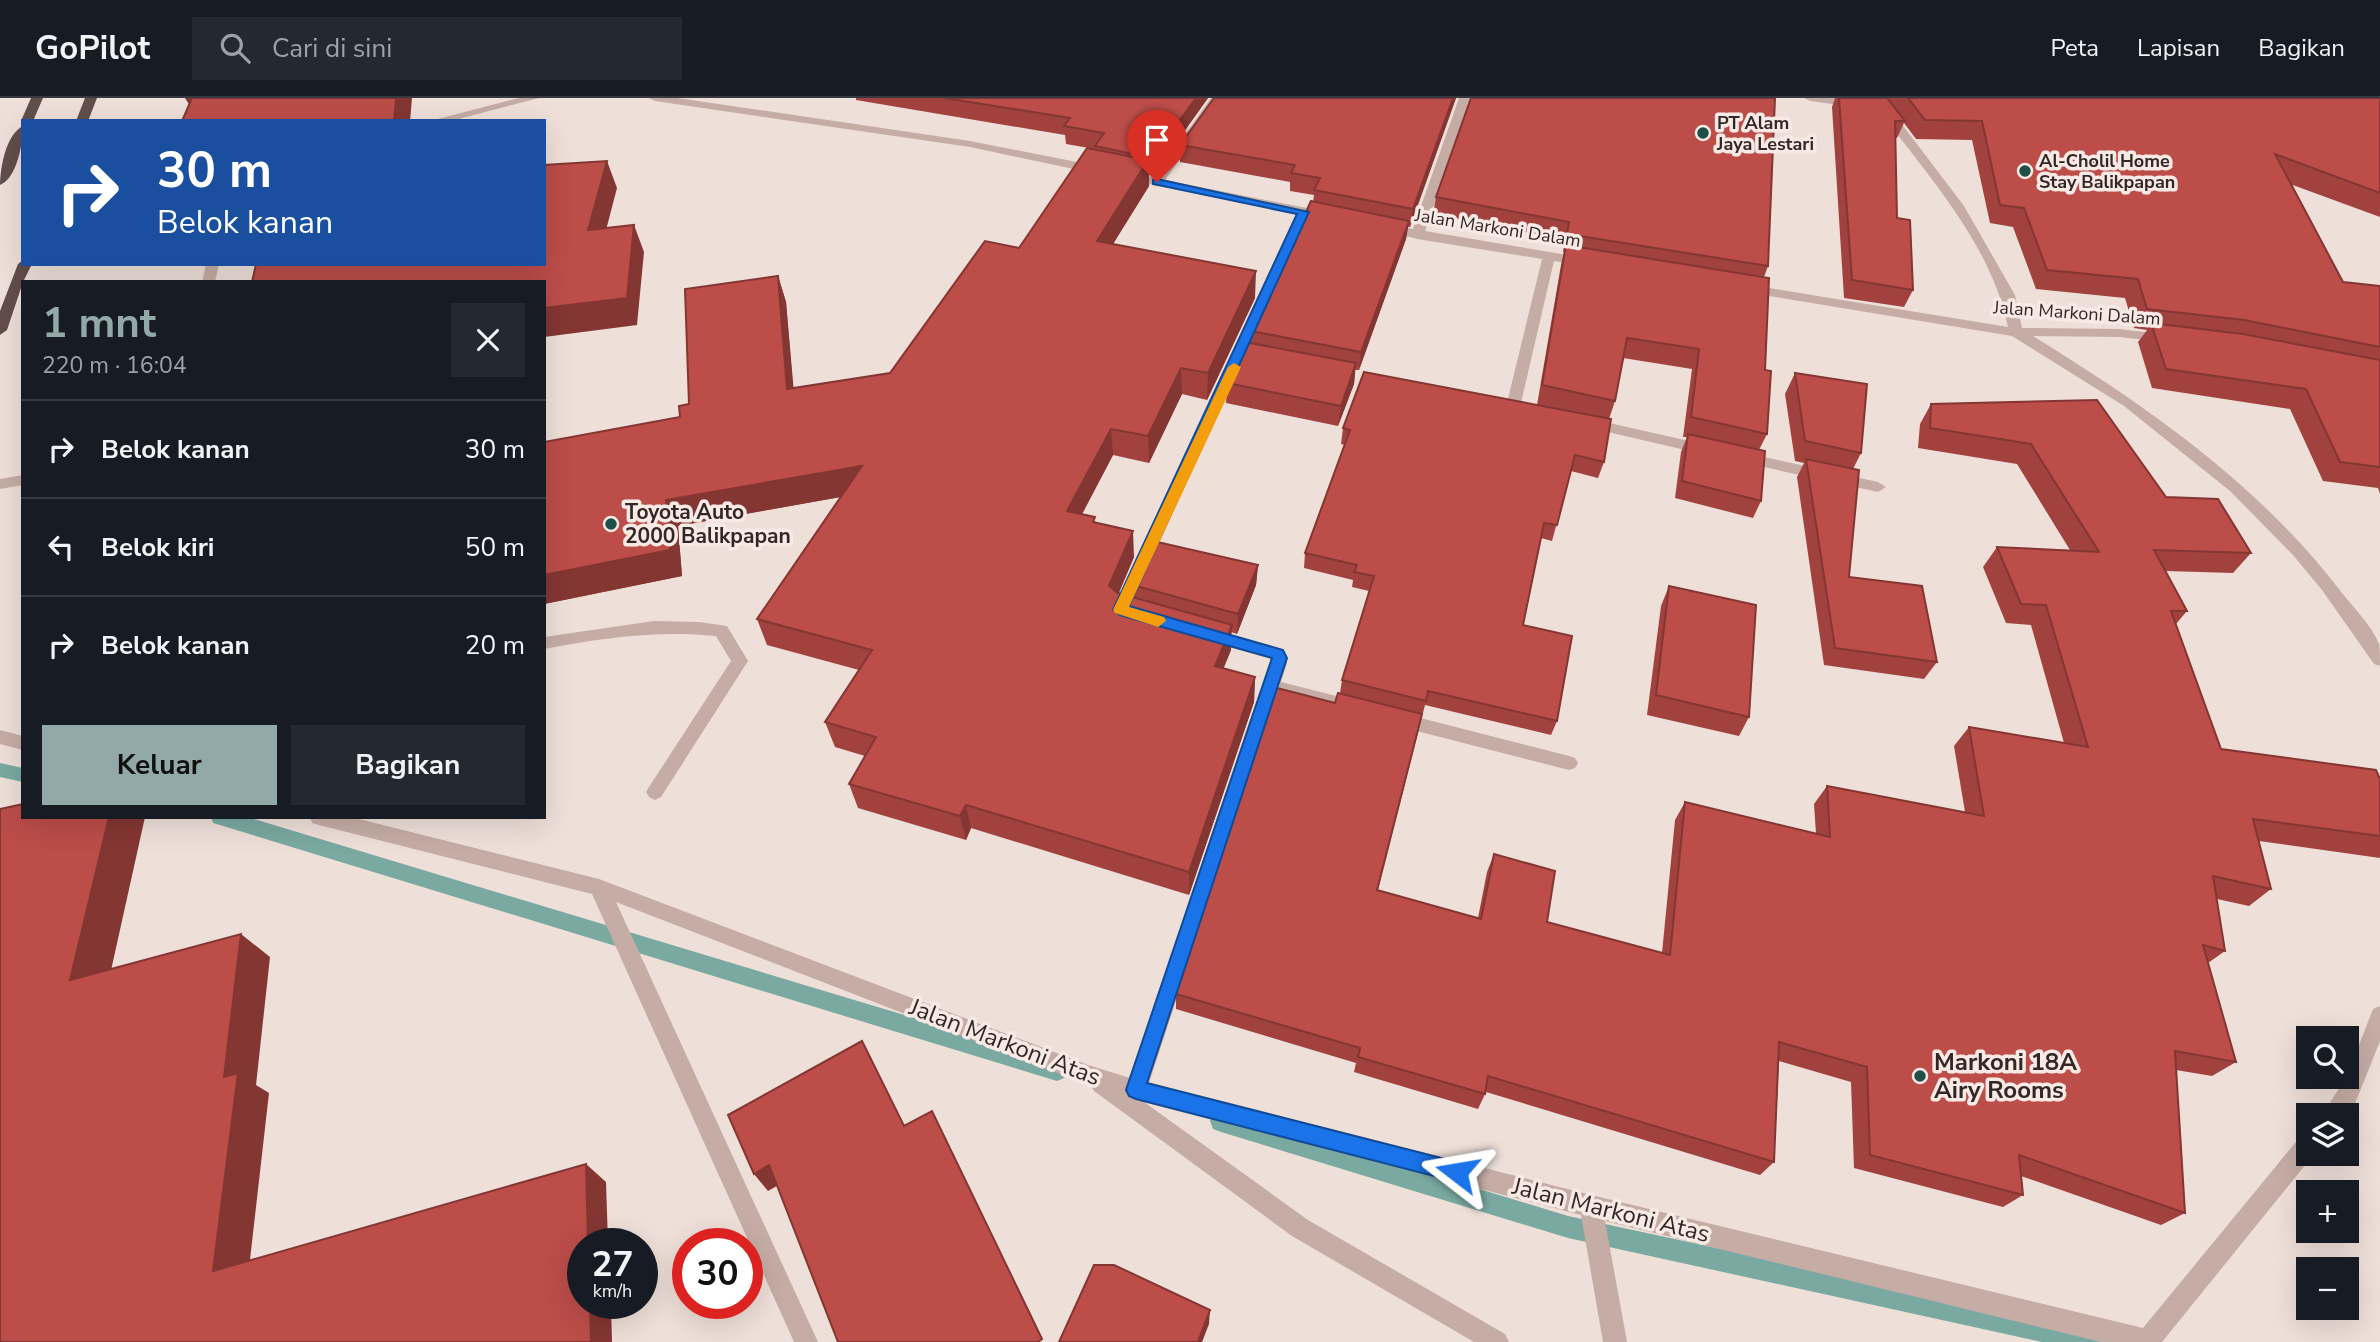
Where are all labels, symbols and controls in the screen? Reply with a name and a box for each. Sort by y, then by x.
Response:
search box [192,17,682,80]
text: GoPilot [35,26,150,71]
icon: search [216,29,254,67]
text: Cari di sini [272,31,392,66]
text: Peta [2050,32,2099,64]
text: Lapisan [2137,32,2220,64]
text: Bagikan [2258,32,2345,64]
pin [1127,110,1187,182]
place label: PT Alam Jaya Lestari [1716,111,1814,156]
icon: arrive [1138,121,1176,159]
marker: PT Alam Jaya Lestari [1695,125,1711,141]
text: 30 m [157,137,272,204]
icon: right [42,147,133,238]
place label: Al-Cholil Home Stay Balikpapan [2039,149,2175,194]
marker: Al-Cholil Home Stay Balikpapan [2017,163,2033,179]
text: Belok kanan [157,201,333,244]
street label: Jalan Markoni Dalam [1412,203,1583,253]
text: 1 mnt [42,295,156,352]
street label: Jalan Markoni Dalam [1992,295,2161,331]
button: close [451,303,525,377]
text: 220 m · 16:04 [42,350,187,381]
icon: right [42,430,80,468]
text: Belok kanan [101,432,250,467]
text: 30 m [465,432,525,467]
place label: Toyota Auto 2000 Balikpapan [625,498,791,550]
marker: Toyota Auto 2000 Balikpapan [603,516,619,532]
icon: left [42,528,80,566]
text: Belok kiri [101,530,214,565]
text: 50 m [465,530,525,565]
icon: right [42,626,80,664]
text: Belok kanan [101,628,250,663]
text: 20 m [465,628,525,663]
button: Keluar [42,725,277,805]
button: Bagikan [291,725,525,805]
street label: Jalan Markoni Atas [904,990,1105,1093]
map controls [2296,1026,2359,1320]
button: search [2296,1026,2359,1089]
place label: Markoni 18A Airy Rooms [1934,1046,2077,1106]
marker: Markoni 18A Airy Rooms [1912,1068,1928,1084]
button: layers [2296,1103,2359,1166]
position arrow [1420,1135,1494,1209]
street label: Jalan Markoni Atas [1508,1170,1713,1250]
button: + [2296,1180,2359,1243]
speed limit sign: 30 [672,1228,763,1319]
text: 27 [591,1241,634,1288]
button: − [2296,1257,2359,1320]
text: km/h [593,1279,632,1303]

